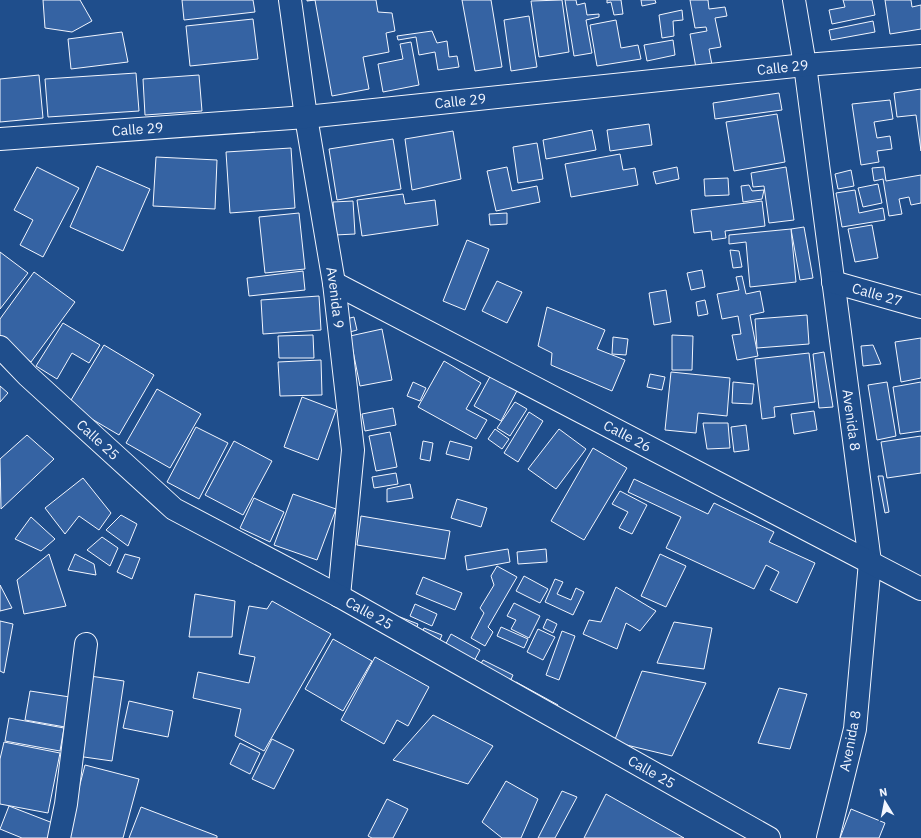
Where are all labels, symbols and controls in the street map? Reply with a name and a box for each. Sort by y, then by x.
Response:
street label: Calle 29 [756,56,809,79]
street label: Calle 29 [434,89,487,113]
street label: Calle 29 [111,118,164,140]
street label: Avenida 9 [322,265,348,329]
street label: Calle 27 [850,279,905,310]
street label: Avenida 8 [838,388,864,452]
street label: Calle 25 [73,416,123,464]
street label: Calle 26 [600,416,655,456]
street label: Calle 25 [342,593,396,633]
street label: Avenida 8 [835,709,865,773]
street label: Calle 25 [625,751,678,792]
north arrow [865,782,905,822]
text: N [878,785,888,800]

